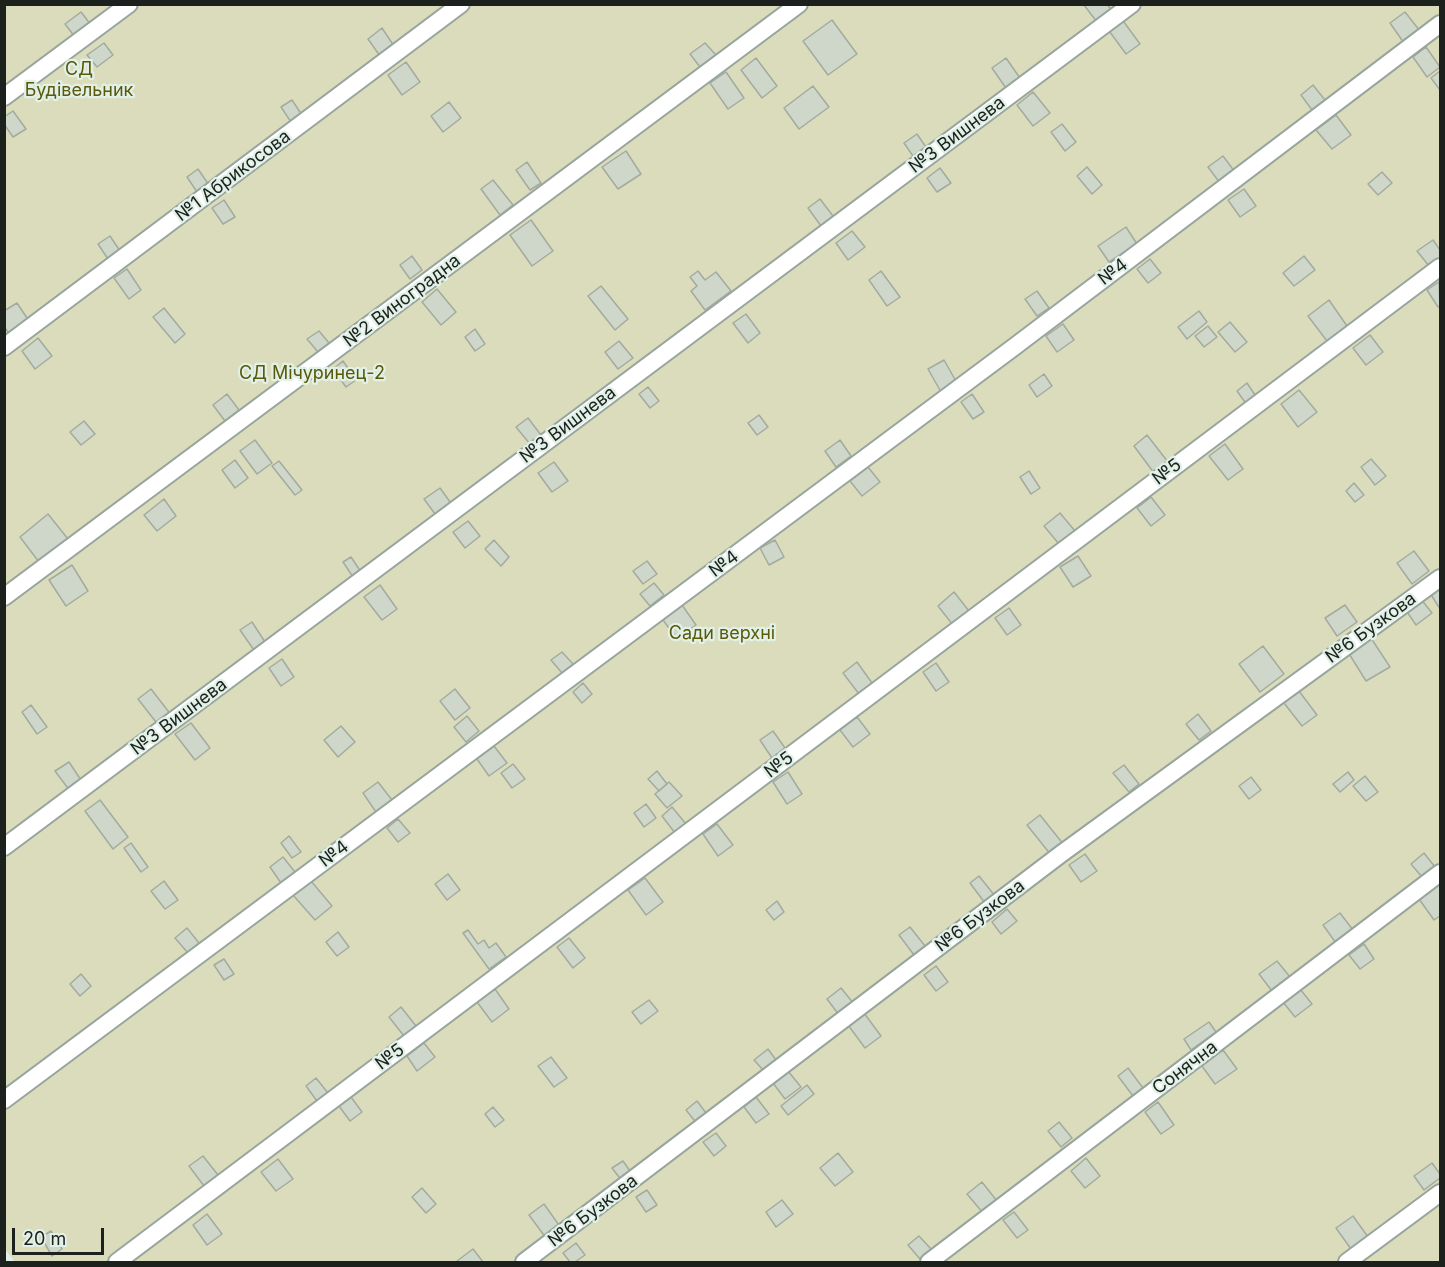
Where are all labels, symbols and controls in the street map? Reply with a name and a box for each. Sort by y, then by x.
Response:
park label: СД Будівельник [25,59,133,101]
street label: №3 Вишнева [905,92,1009,178]
street label: №1 Абрикосова [171,126,295,226]
street label: №2 Виноградна [339,250,465,352]
street label: №4 [1094,254,1132,290]
park label: СД Мічуринец-2 [239,363,385,385]
street label: №3 Вишнева [516,382,620,468]
street label: №5 [1148,454,1186,490]
street label: №4 [705,546,743,582]
street label: №6 Бузкова [1322,588,1420,668]
park label: Сади верхні [669,623,775,645]
street label: №3 Вишнева [127,674,231,760]
street label: №5 [760,747,798,783]
street label: №4 [315,836,353,872]
street label: №6 Бузкова [931,875,1029,957]
street label: Сонячна [1148,1037,1222,1099]
street label: №5 [371,1039,409,1075]
street label: №6 Бузкова [544,1170,642,1252]
scale bar [15,1216,106,1254]
text: 20 m [23,1228,66,1249]

